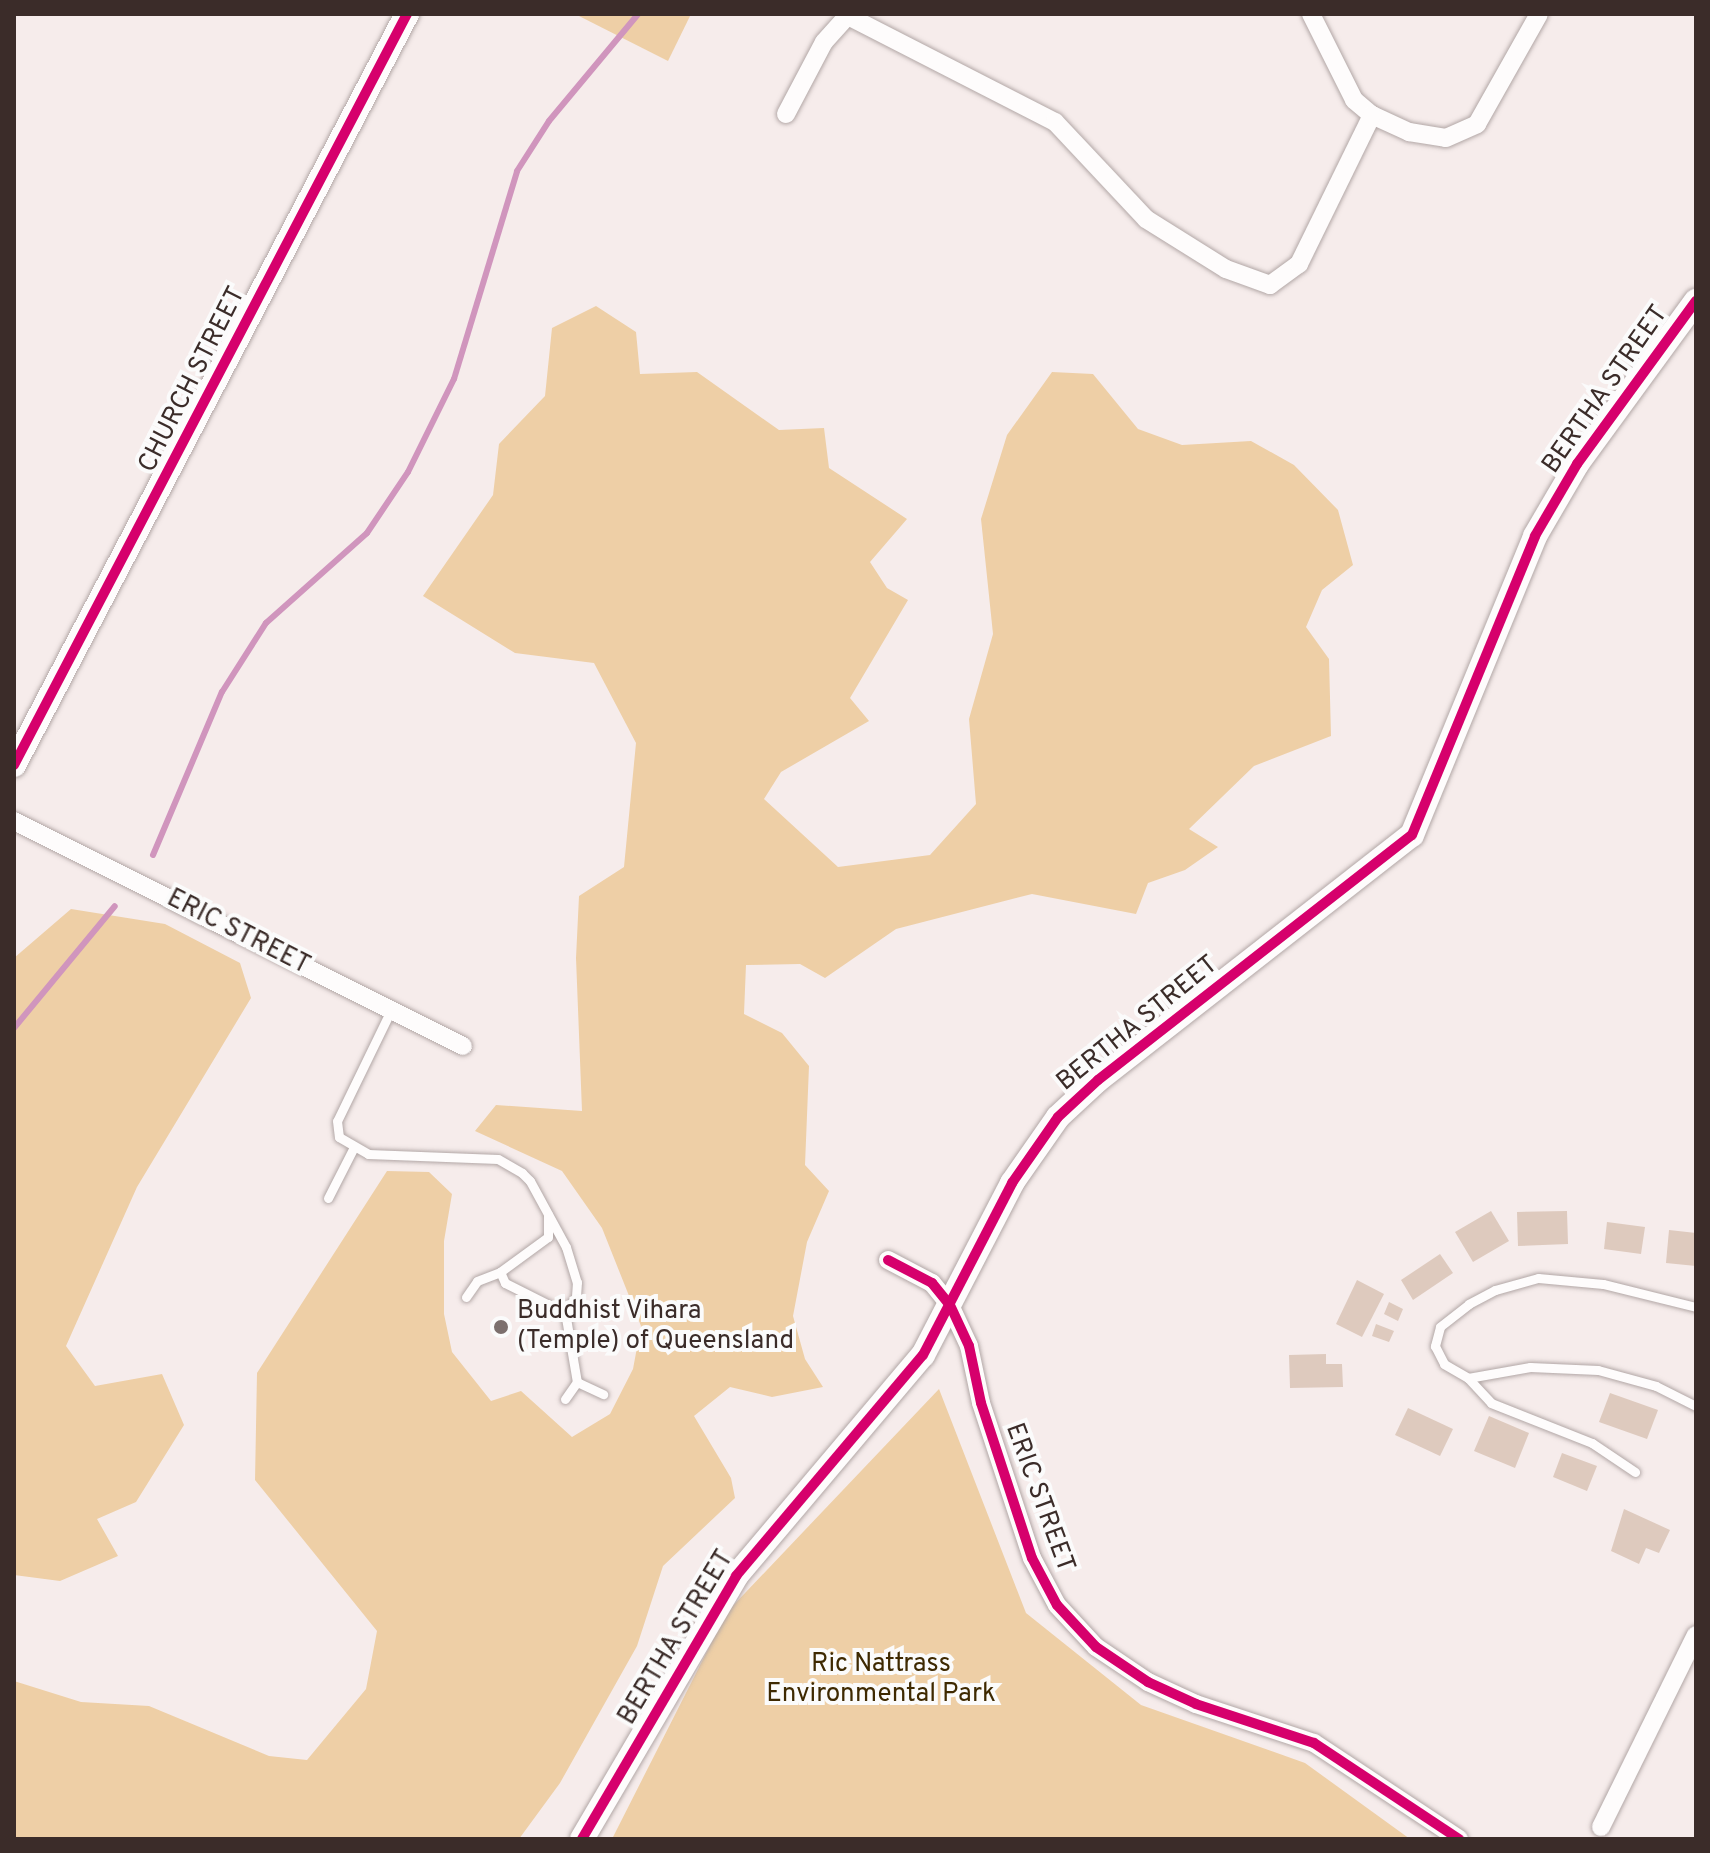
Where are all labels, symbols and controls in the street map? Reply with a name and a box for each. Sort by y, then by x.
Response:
street label: CHURCH STREET [133,282,253,478]
street label: BERTHA STREET [1536,299,1676,481]
street label: ERIC STREET [161,884,315,982]
street label: BERTHA STREET [1051,949,1225,1099]
place label: Buddhist Vihara (Temple) of Queensland [517,1296,794,1358]
marker: Buddhist Vihara (Temple) of Queensland [492,1318,510,1336]
street label: ERIC STREET [998,1419,1080,1577]
street label: BERTHA STREET [612,1545,742,1731]
park label: Ric Nattrass Environmental Park [766,1649,996,1710]

